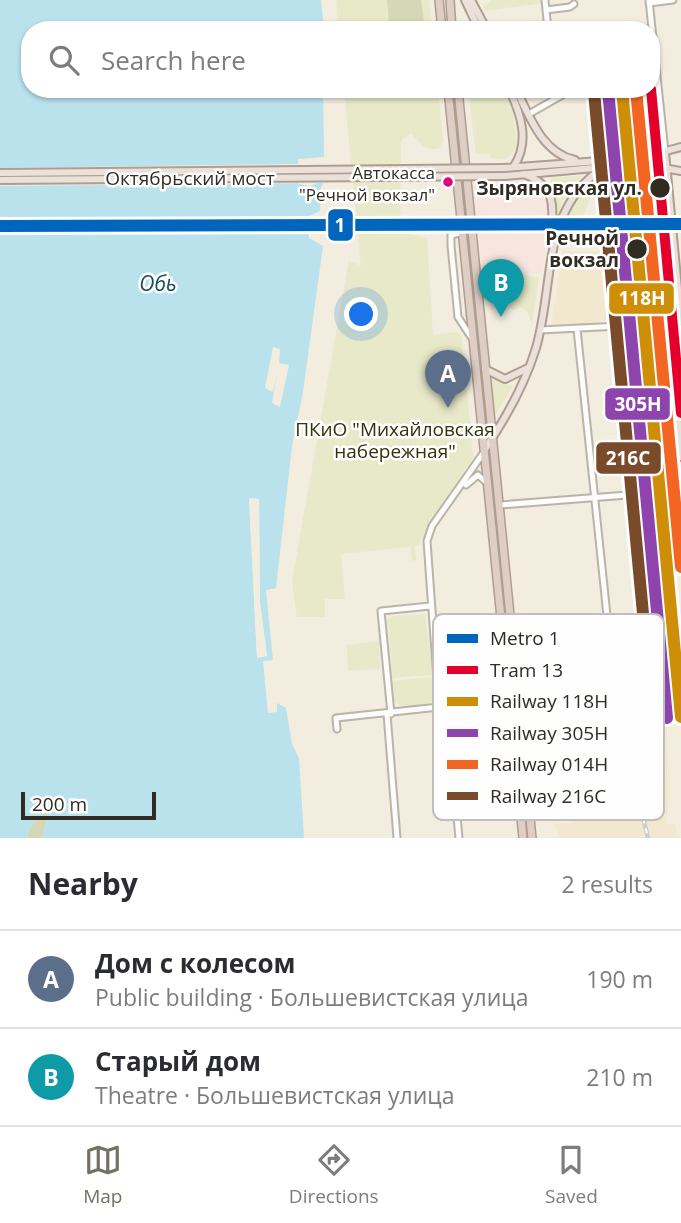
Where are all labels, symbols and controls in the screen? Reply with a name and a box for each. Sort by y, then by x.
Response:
search box [21,21,660,98]
icon: search [45,41,83,79]
text: Search here [101,42,246,78]
place label: Автокасса "Речной вокзал" [299,161,435,206]
street label: Октябрьский мост [105,165,275,191]
marker: Автокасса "Речной вокзал" [441,175,455,189]
place label: Зыряновская ул. [476,175,642,201]
marker: Зыряновская ул. [648,176,672,200]
line badge: 1 [327,208,354,242]
text: 1 [335,212,345,238]
place label: Речной вокзал [545,225,619,273]
marker: Речной вокзал [625,237,649,261]
pin: B [478,259,524,317]
water label: Обь [139,269,177,297]
line badge: 118Н [608,282,675,315]
text: 118Н [618,285,666,311]
your location [344,297,378,331]
pin: A [425,350,471,408]
line badge: 305Н [604,387,671,421]
text: 305Н [614,391,662,417]
park label: ПКиО "Михайловская набережная" [295,416,495,464]
line badge: 216С [595,441,662,475]
text: 216С [606,445,650,471]
legend [433,614,664,820]
text: Metro 1 [490,625,560,651]
text: Tram 13 [490,657,563,683]
text: Railway 118Н [490,688,608,714]
text: Railway 305Н [490,720,608,746]
text: Railway 014Н [490,751,608,777]
text: Railway 216С [490,783,606,809]
scale bar [21,789,156,821]
text: 200 m [32,791,87,817]
text: Nearby [28,863,138,904]
text: 2 results [562,868,653,900]
text: Дом с колесом [95,945,296,981]
text: A [43,963,59,995]
text: 190 m [586,963,653,995]
text: Public building · Большевистская улица [95,981,528,1013]
text: Старый дом [95,1043,261,1079]
text: B [43,1061,59,1093]
text: 210 m [586,1061,653,1093]
text: Theatre · Большевистская улица [95,1079,455,1111]
tab: Map [83,1141,122,1209]
tab: Directions [289,1141,379,1209]
tab: Saved [545,1141,598,1209]

